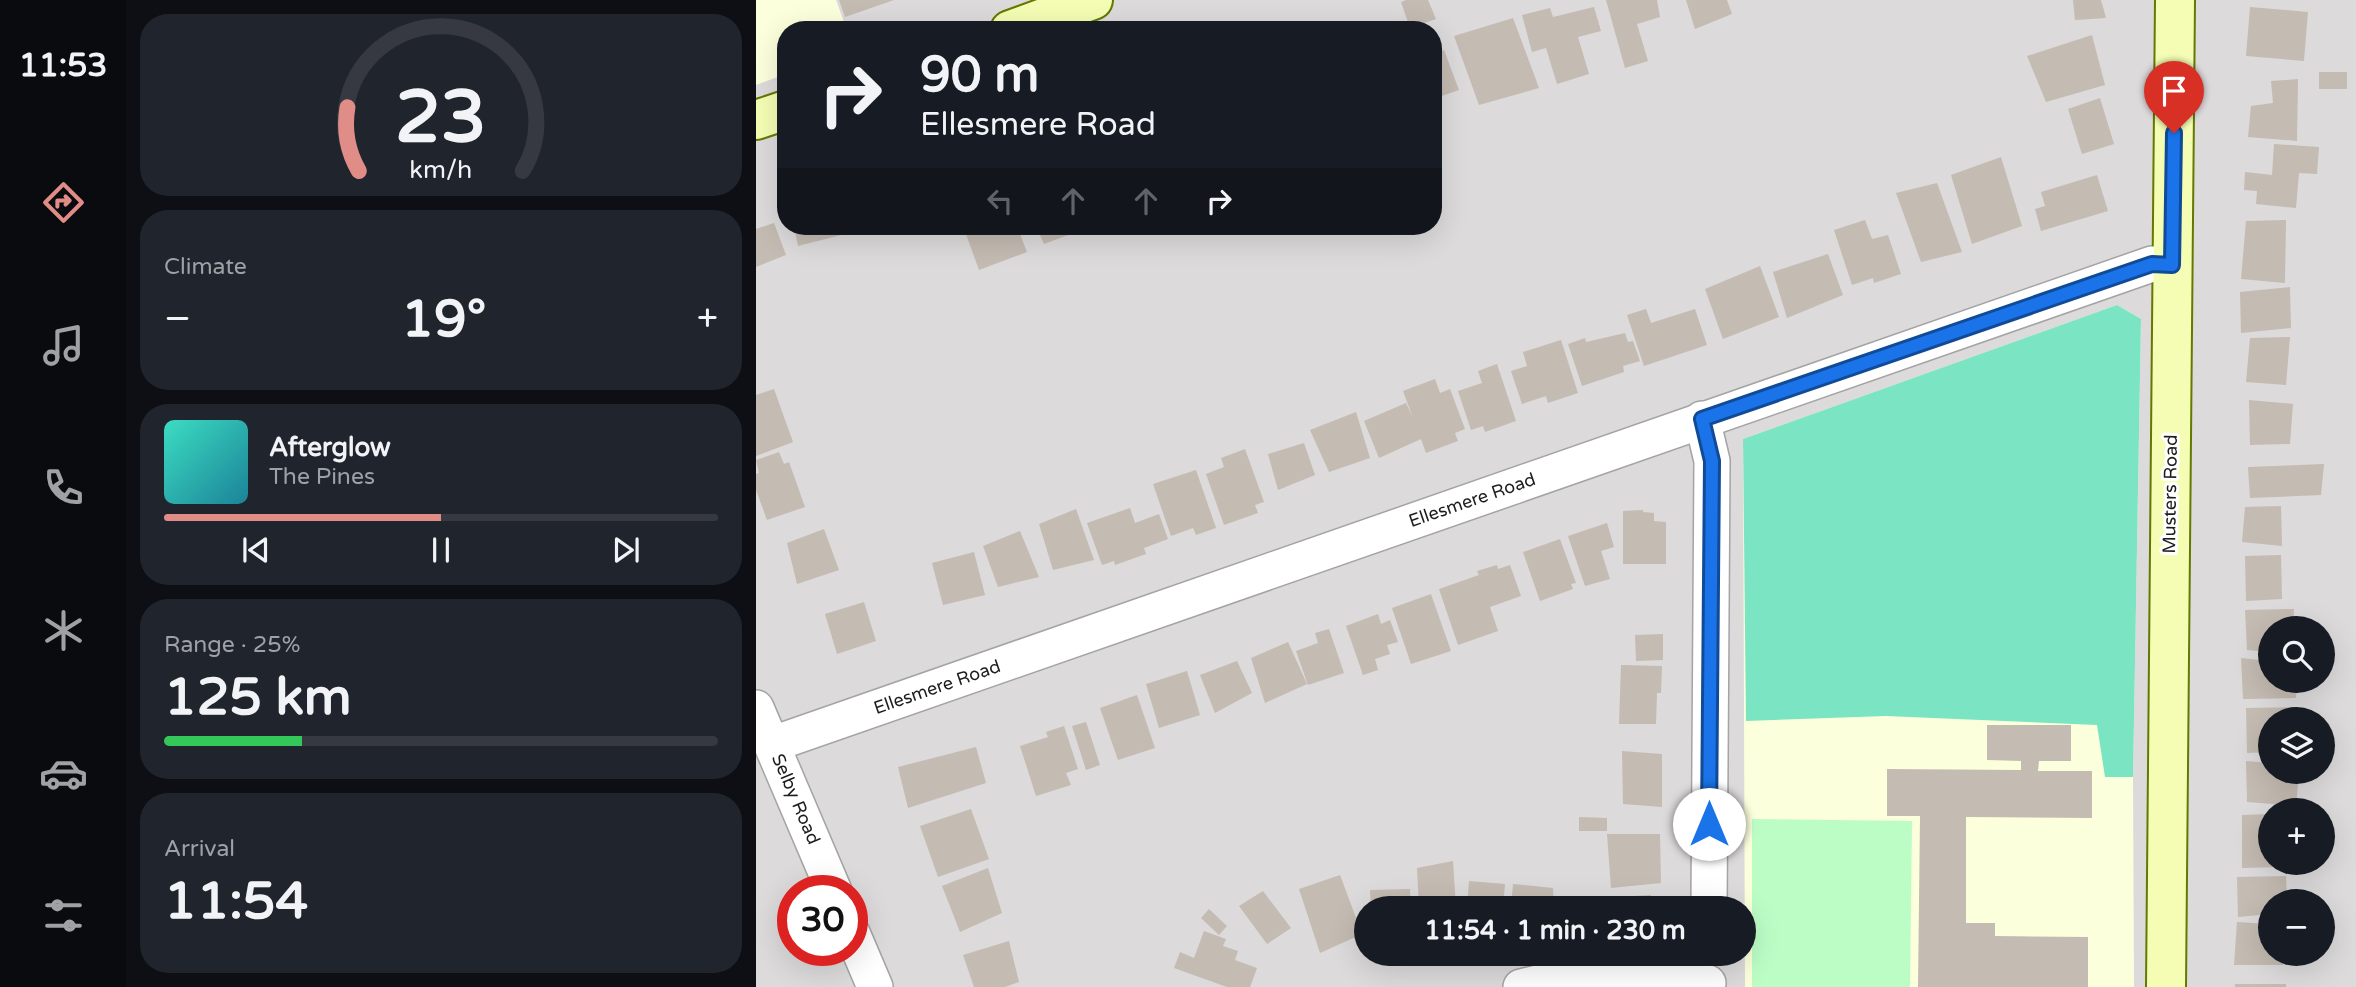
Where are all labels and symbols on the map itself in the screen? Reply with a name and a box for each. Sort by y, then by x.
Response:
pin [2144,61,2204,133]
street label: Musters Road [2158,434,2182,554]
street label: Ellesmere Road [1406,468,1538,532]
street label: Ellesmere Road [871,655,1003,719]
street label: Selby Road [767,750,825,848]
position arrow [1672,787,1746,861]
speed limit sign: 30 [777,875,868,966]

